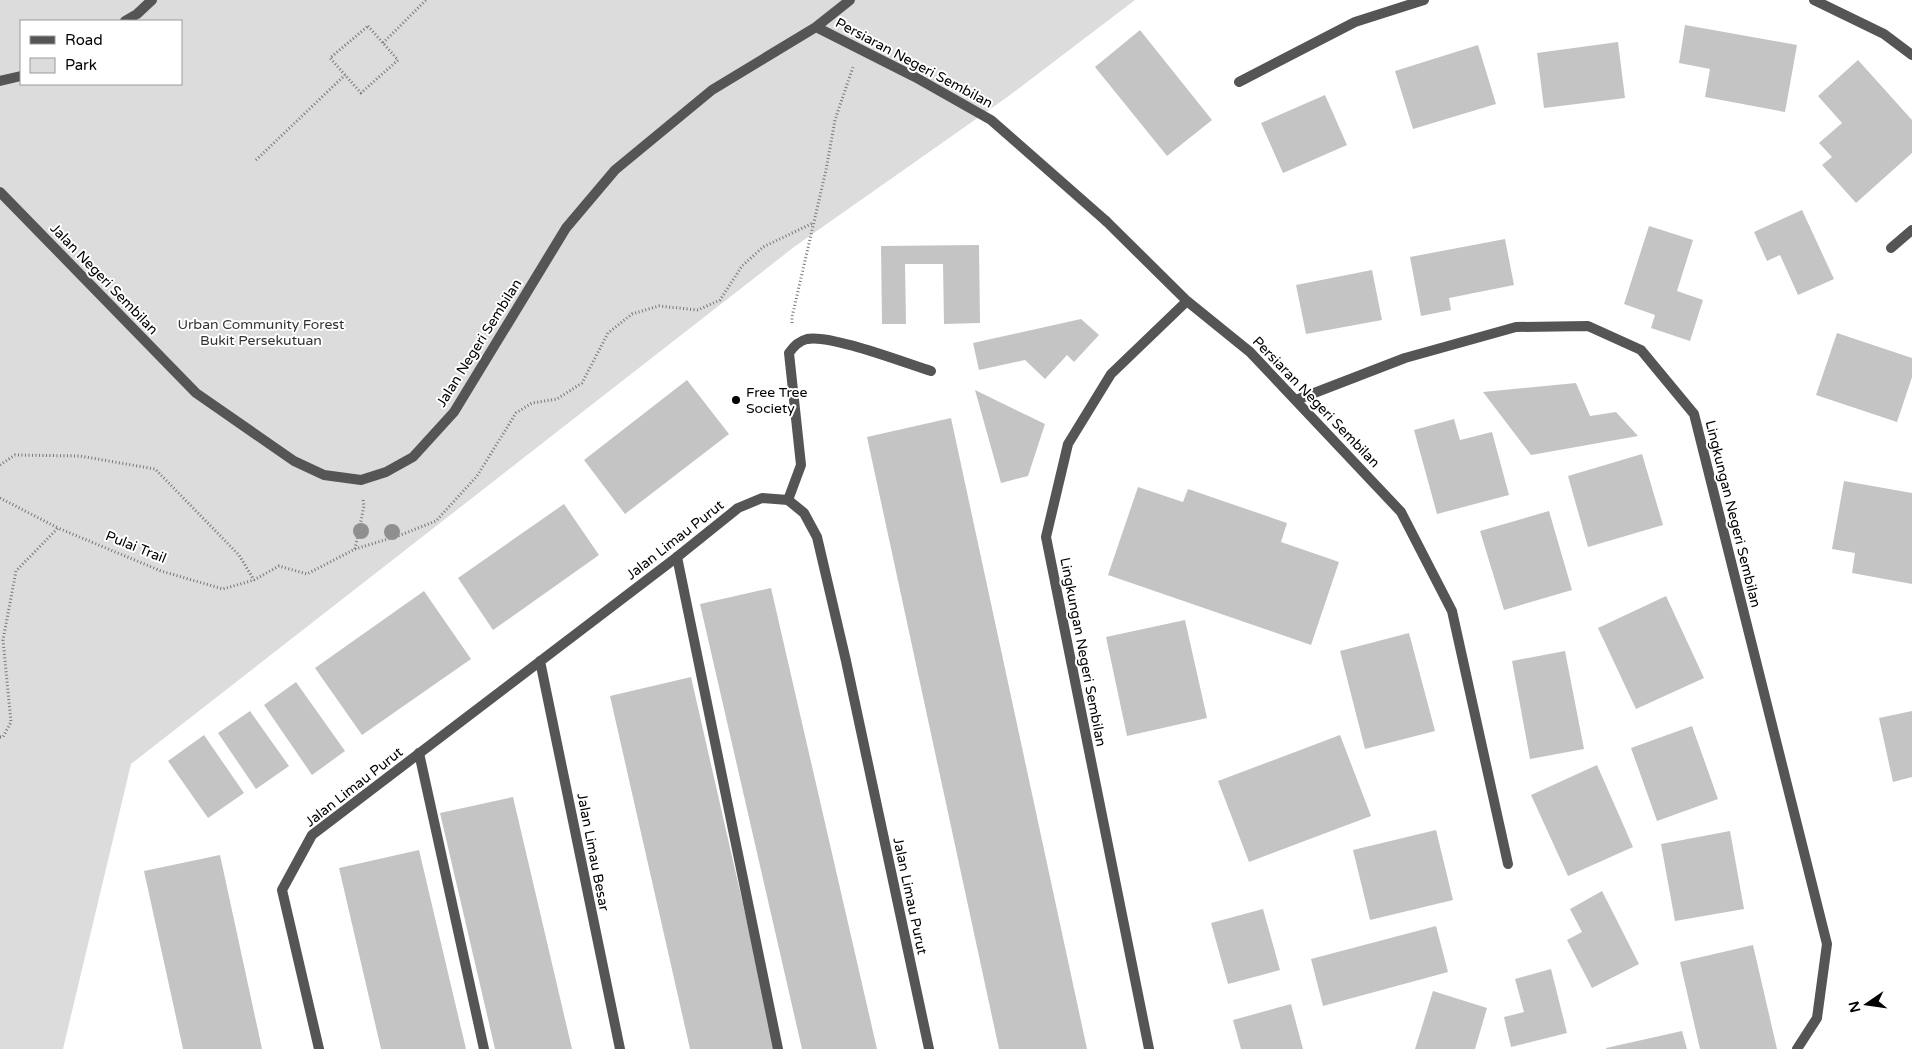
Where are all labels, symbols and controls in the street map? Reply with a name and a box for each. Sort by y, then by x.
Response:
street label: Persiaran Negeri Sembilan [832,14,996,112]
legend [20,20,182,85]
text: Road [65,31,103,49]
text: Park [65,56,97,74]
street label: Jalan Negeri Sembilan [47,220,161,338]
street label: Jalan Negeri Sembilan [433,276,525,410]
park label: Urban Community Forest Bukit Persekutuan [178,316,345,349]
street label: Persiaran Negeri Sembilan [1249,333,1383,471]
place label: Free Tree Society [746,384,808,417]
marker: Free Tree Society [730,394,742,406]
street label: Lingkungan Negeri Sembilan [1701,419,1765,609]
street label: Jalan Limau Purut [623,496,728,583]
street label: Pulai Trail [103,527,169,567]
street label: Lingkungan Negeri Sembilan [1056,556,1110,748]
street label: Jalan Limau Purut [302,743,407,830]
street label: Jalan Limau Besar [573,792,613,913]
street label: Jalan Limau Purut [889,836,931,957]
north arrow [1842,979,1892,1029]
text: N [1845,999,1864,1014]

